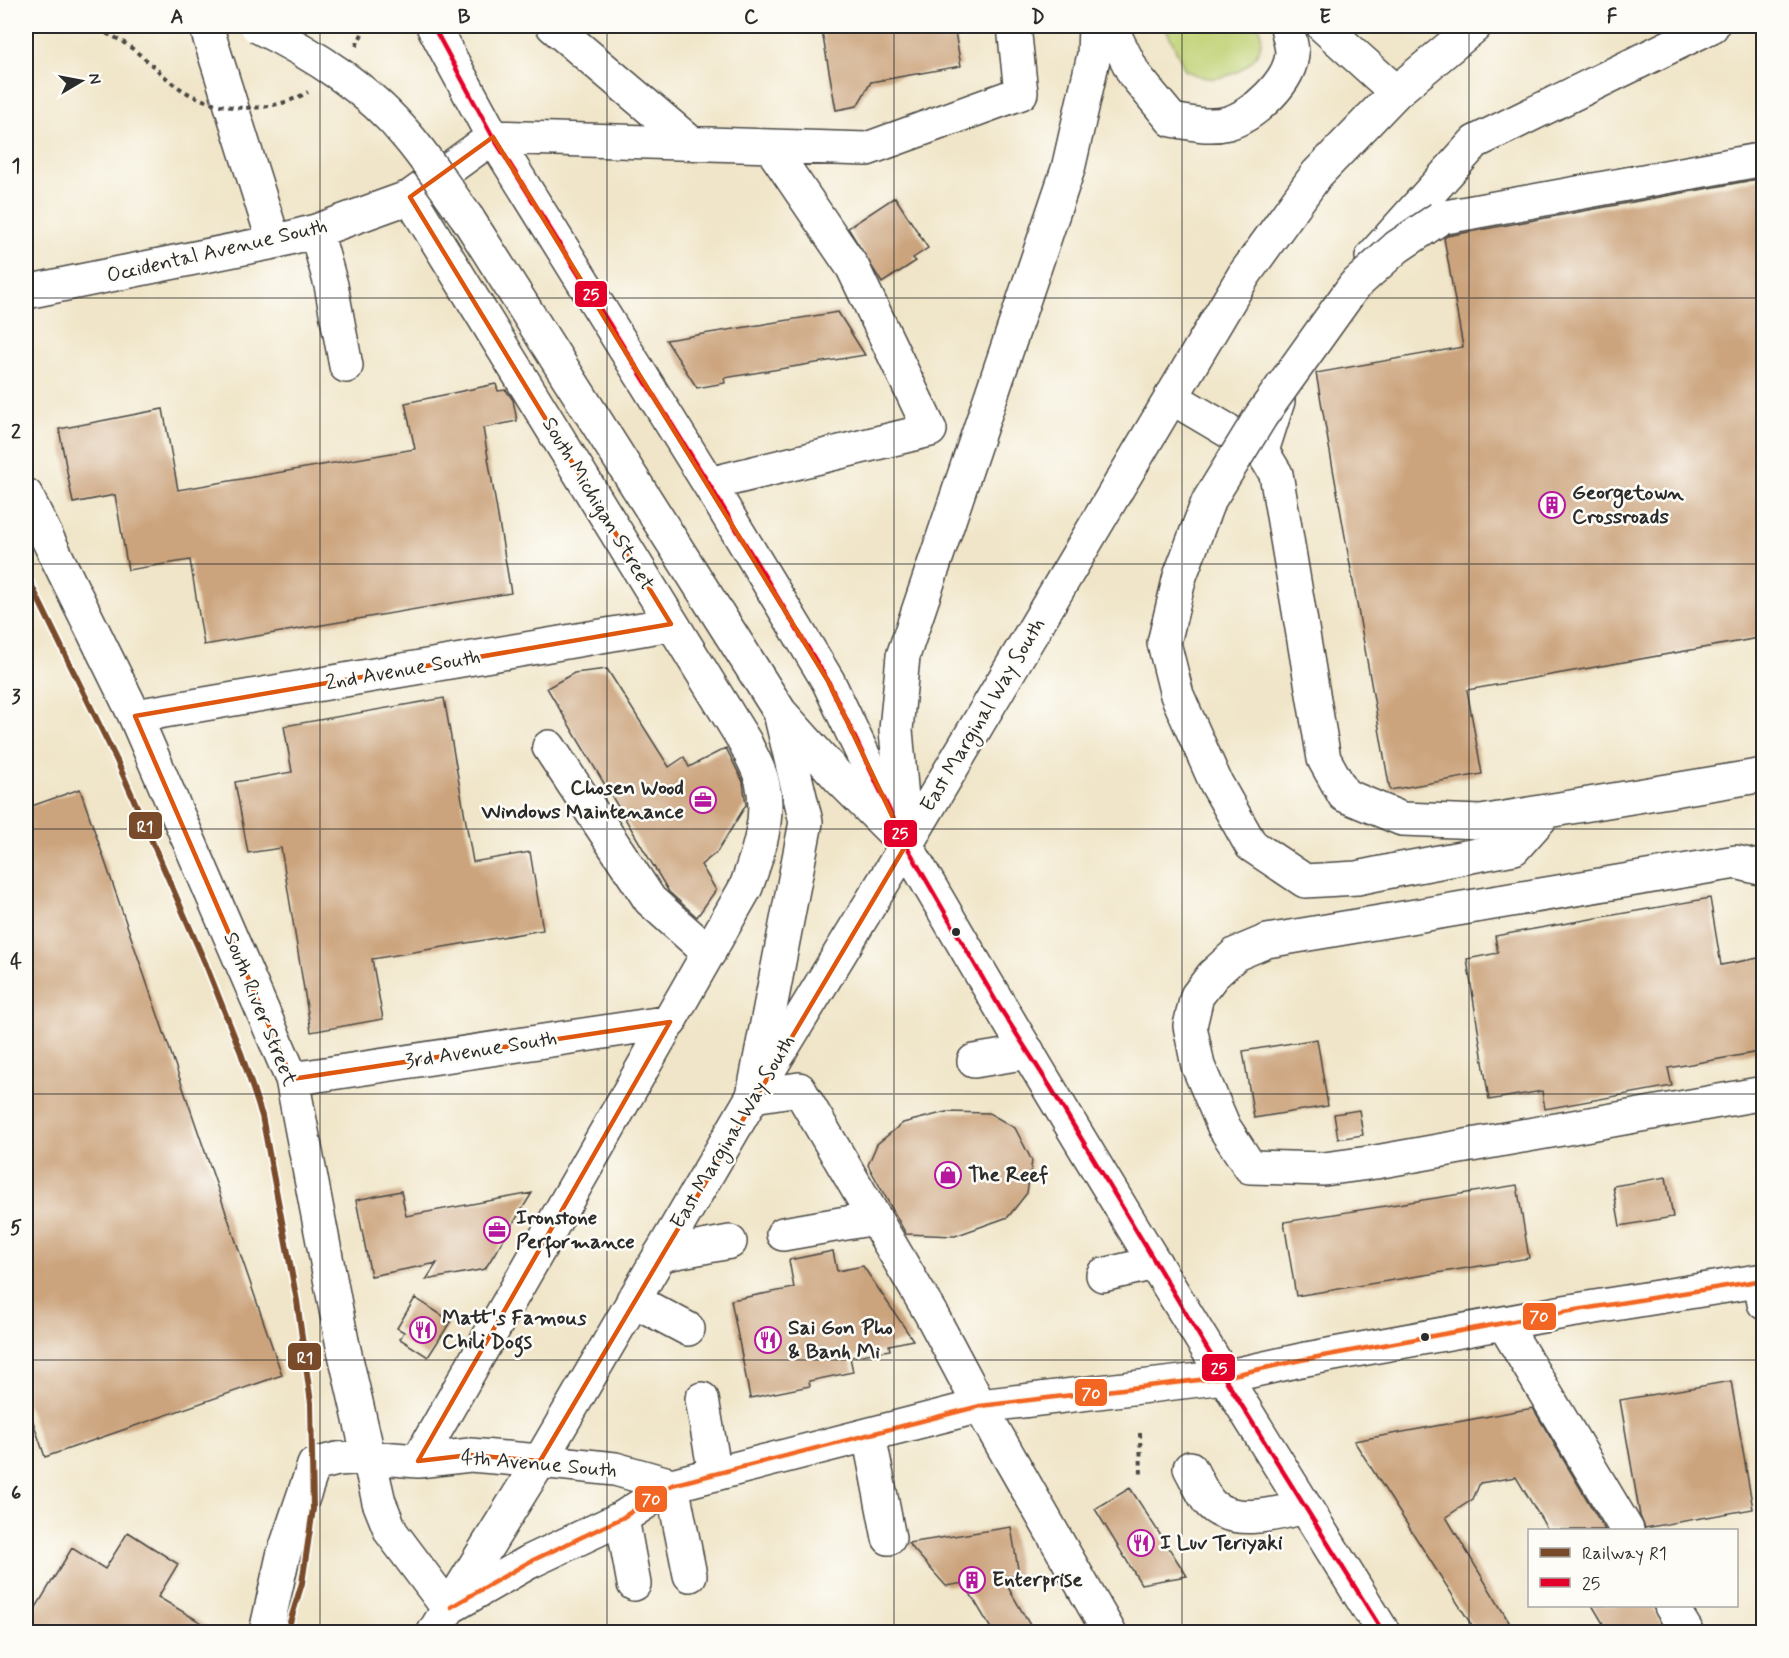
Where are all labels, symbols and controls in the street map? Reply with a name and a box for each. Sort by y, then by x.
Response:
text: A [170,4,184,31]
text: B [458,4,471,31]
text: C [744,4,759,31]
text: D [1031,4,1045,31]
text: E [1319,4,1331,31]
text: F [1607,4,1618,31]
north arrow [51,51,111,111]
text: N [83,72,106,86]
text: 1 [12,153,20,180]
street label: Occidental Avenue South [104,212,330,290]
line badge: 25 [574,280,608,308]
text: 25 [583,285,600,306]
street label: South Michigan Street [535,412,661,596]
text: 2 [11,419,21,446]
place label: Georgetown Crossroads [1572,479,1684,531]
building icon: Georgetown Crossroads [1537,490,1567,520]
street label: East Marginal Way South [914,613,1053,818]
street label: 2nd Avenue South [323,643,483,697]
text: 3 [11,684,21,711]
place label: Chosen Wood Windows Maintenance [481,774,684,826]
office icon: Chosen Wood Windows Maintenance [688,785,718,815]
line badge: R1 [128,811,163,840]
text: R1 [137,817,153,838]
line badge: 25 [883,819,918,848]
text: 25 [892,824,909,845]
unlabelled marker [950,926,962,938]
street label: South River Street [216,928,304,1091]
text: 4 [10,949,22,976]
street label: 3rd Avenue South [403,1024,559,1076]
street label: East Marginal Way South [664,1030,803,1235]
shop icon: The Reef [933,1160,963,1190]
place label: The Reef [968,1161,1048,1189]
place label: Ironstone Performance [516,1204,635,1258]
text: 5 [10,1215,22,1242]
office icon: Ironstone Performance [482,1215,512,1245]
line badge: 70 [1522,1302,1557,1331]
place label: Matt's Famous Chili Dogs [442,1304,587,1358]
text: 70 [1530,1307,1548,1328]
place label: Sai Gon Pho & Banh Mi [788,1314,893,1366]
restaurant icon: Matt's Famous Chili Dogs [408,1315,438,1345]
restaurant icon: Sai Gon Pho & Banh Mi [753,1325,783,1355]
unlabelled marker [1419,1331,1431,1343]
line badge: R1 [287,1342,322,1371]
text: R1 [297,1348,313,1369]
line badge: 25 [1201,1353,1236,1382]
text: 25 [1211,1359,1228,1380]
line badge: 70 [1074,1378,1108,1407]
text: 70 [1082,1384,1100,1405]
street label: 4th Avenue South [460,1443,618,1485]
text: 6 [11,1480,21,1507]
line badge: 70 [634,1485,668,1513]
text: 70 [642,1490,660,1511]
restaurant icon: I Luv Teriyaki [1126,1528,1156,1558]
place label: I Luv Teriyaki [1160,1529,1283,1557]
legend [1528,1529,1738,1607]
text: Railway R1 [1582,1542,1667,1566]
building icon: Enterprise [957,1565,987,1595]
place label: Enterprise [992,1566,1083,1594]
text: 25 [1582,1572,1600,1596]

